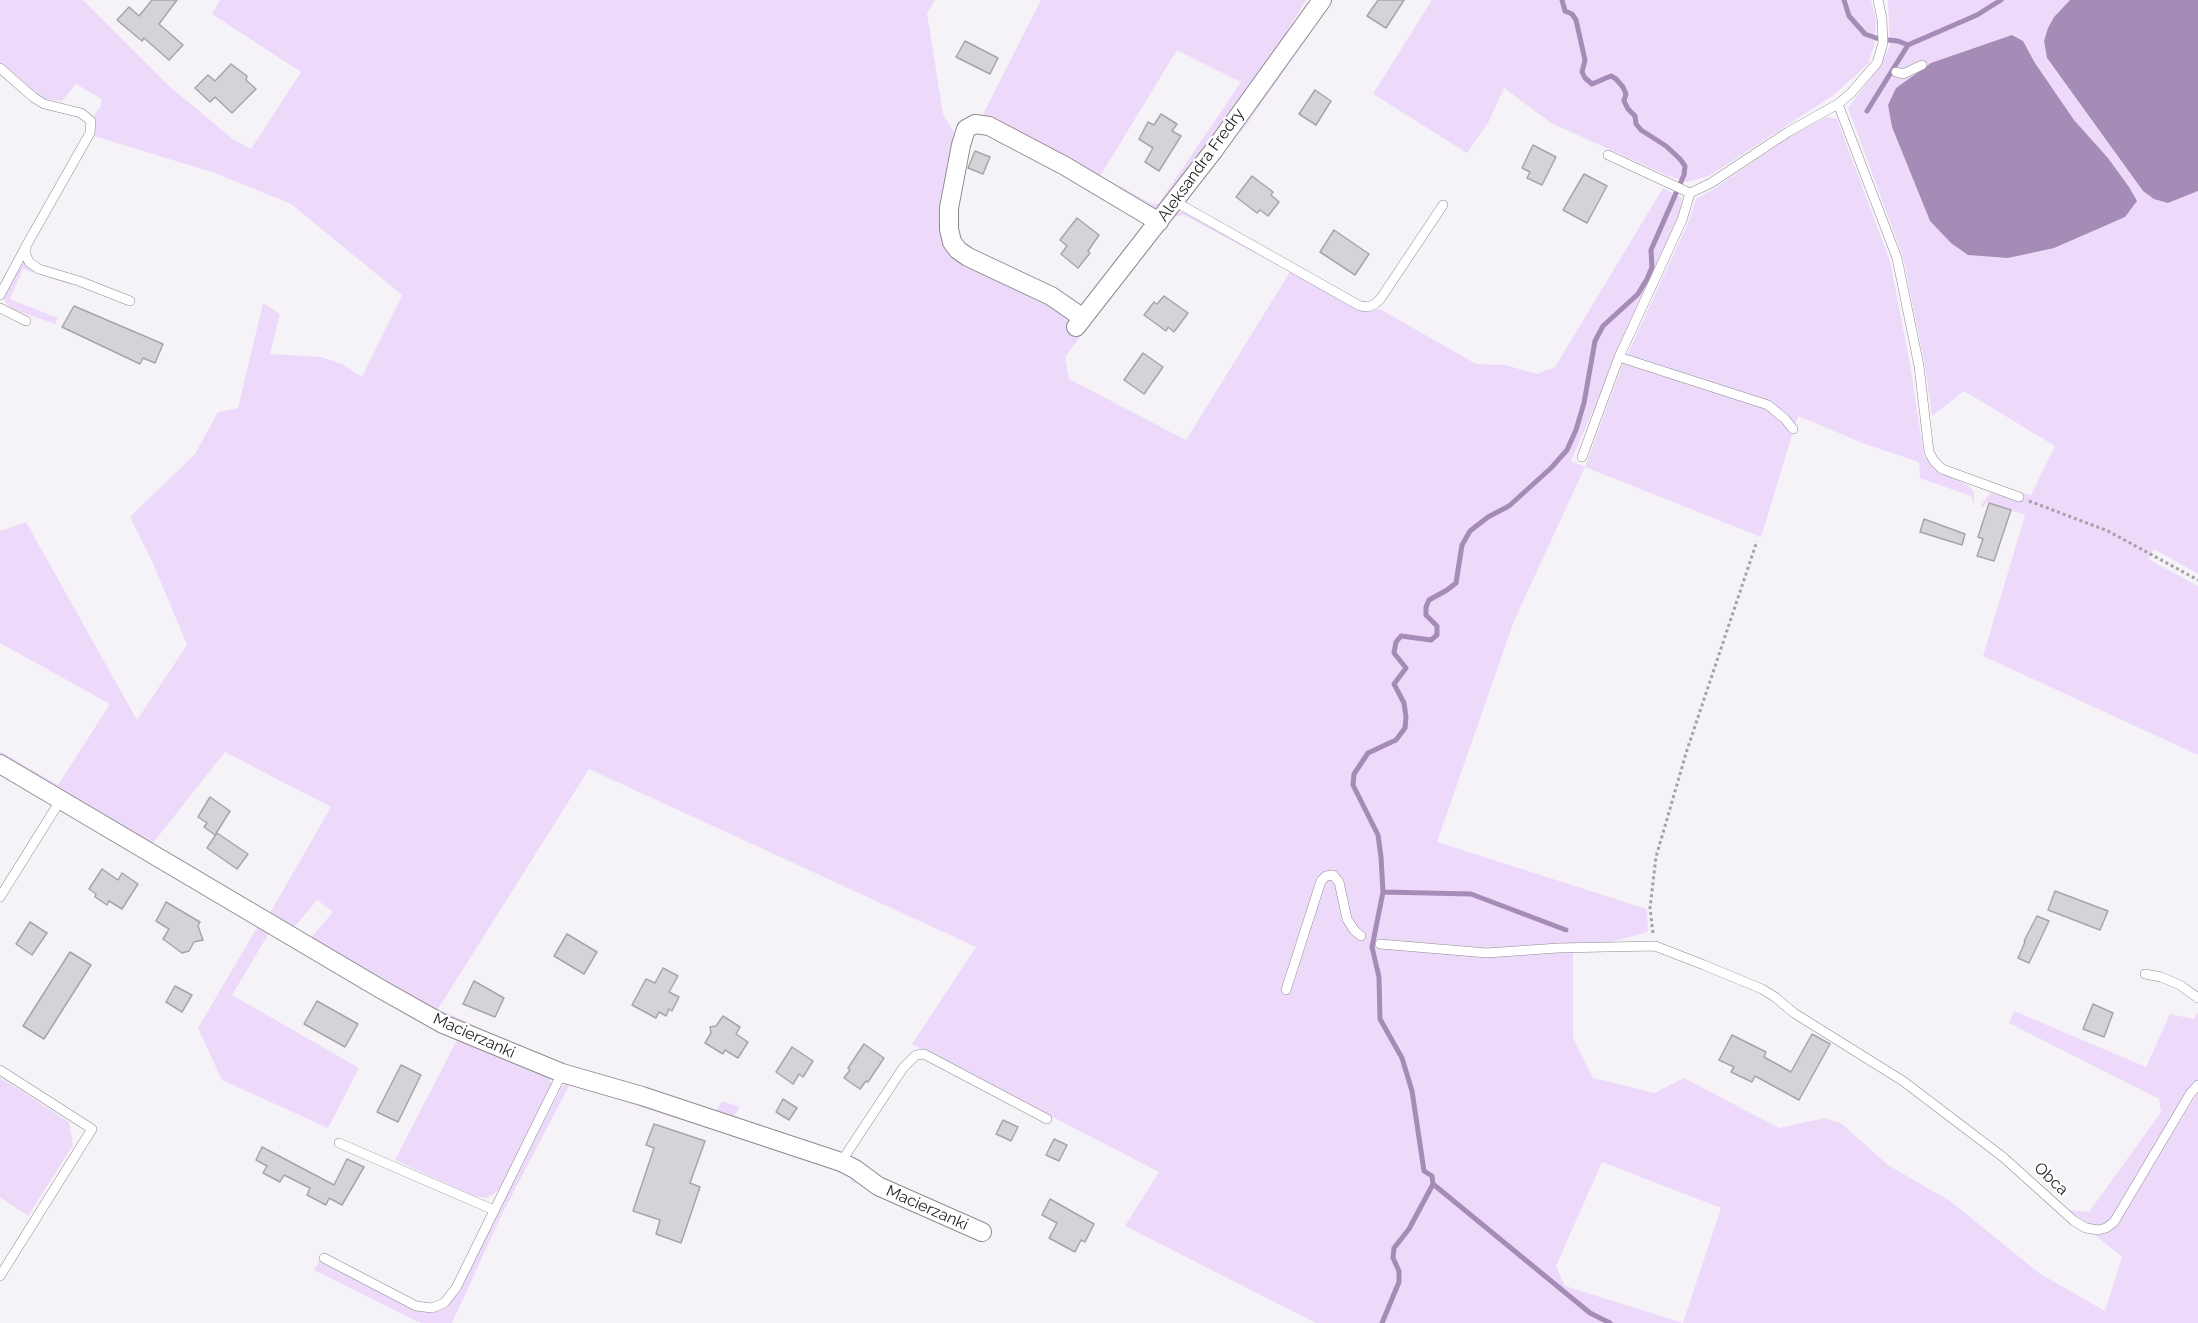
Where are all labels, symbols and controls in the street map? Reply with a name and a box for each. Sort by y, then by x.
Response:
street label: Aleksandra Fredry [1154,105,1248,225]
street label: Macierzanki [430,1009,518,1063]
street label: Obca [2030,1159,2072,1199]
street label: Macierzanki [883,1181,971,1235]

